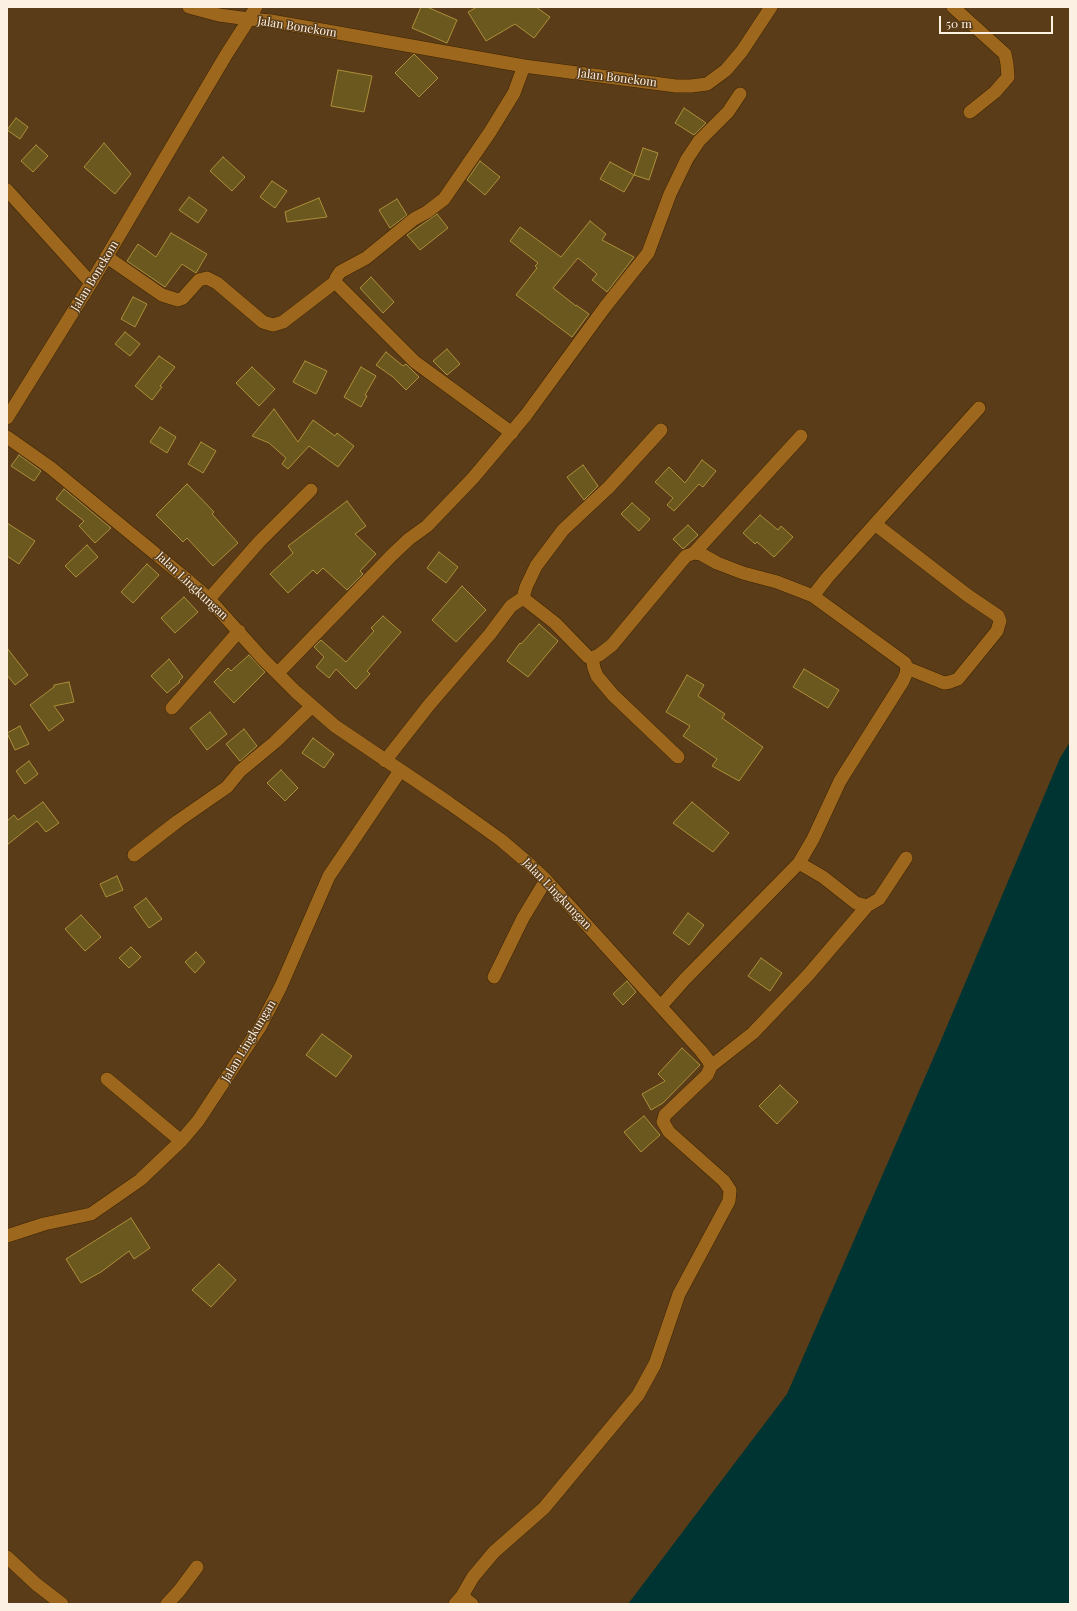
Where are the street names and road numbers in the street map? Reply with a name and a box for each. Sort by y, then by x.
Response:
street label: Jalan Bonekom [256,14,338,40]
street label: Jalan Bonekom [576,66,658,90]
street label: Jalan Bonekom [68,238,122,314]
street label: Jalan Lingkungan [153,549,231,623]
street label: Jalan Lingkungan [519,856,595,932]
street label: Jalan Lingkungan [219,997,279,1085]

